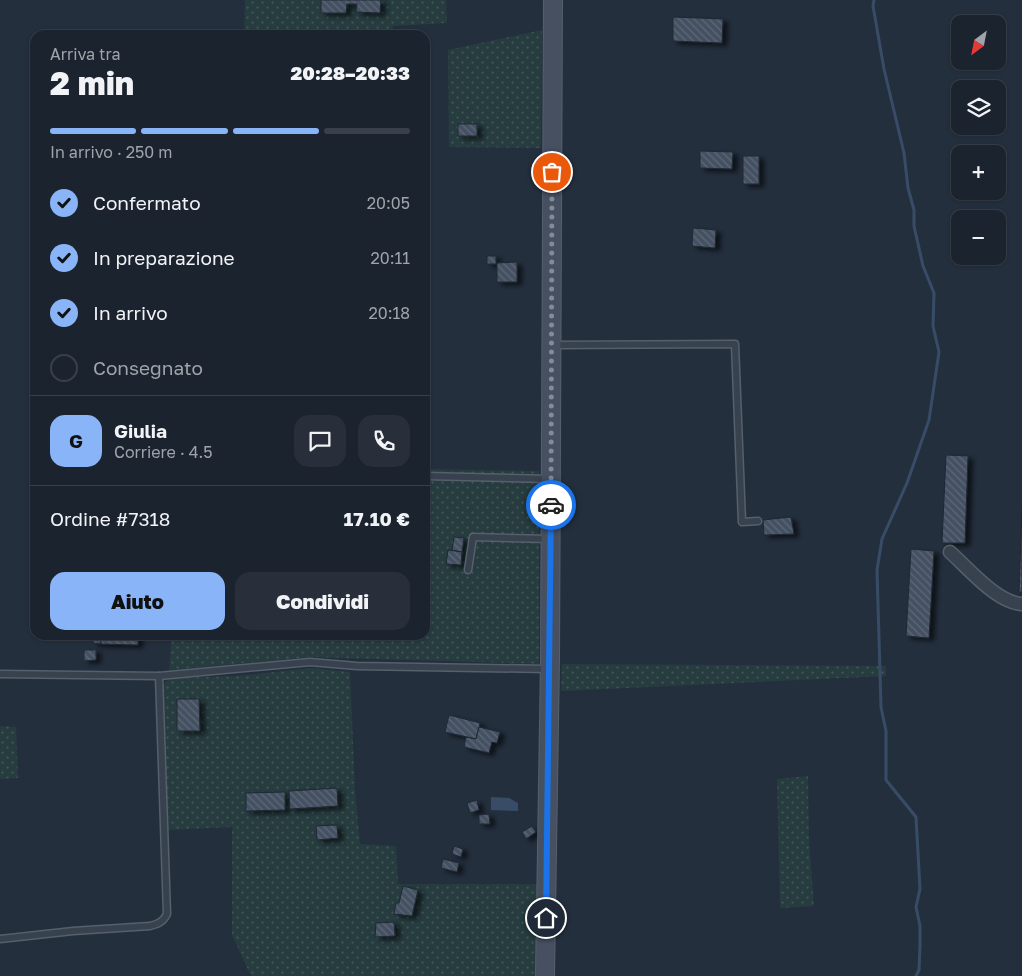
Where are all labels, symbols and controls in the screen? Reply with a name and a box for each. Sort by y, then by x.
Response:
north arrow [951,15,1006,70]
map controls [951,15,1006,265]
text: Arriva tra [50,44,121,64]
text: 20:28–20:33 [290,61,410,84]
text: 2 min [50,64,134,102]
button: layers [951,80,1006,135]
text: In arrivo · 250 m [50,142,172,162]
button: + [951,145,1006,200]
pin [531,151,573,193]
icon: bag [538,158,566,186]
icon: check [50,189,78,217]
text: Confermato [93,191,201,214]
text: 20:05 [367,193,410,213]
button: − [951,210,1006,265]
icon: check [50,244,78,272]
text: In preparazione [93,246,235,269]
text: 20:11 [370,248,410,268]
icon: check [50,299,78,327]
text: In arrivo [93,301,168,324]
text: 20:18 [368,303,410,323]
text: Consegnato [93,356,203,379]
button: chat [294,415,346,467]
button: phone [358,415,410,467]
text: Giulia [114,419,167,442]
text: G [69,429,83,452]
text: Corriere · 4.5 [114,442,213,462]
courier [526,480,576,530]
icon: car [537,491,565,519]
text: Ordine #7318 [50,507,170,530]
text: 17.10 € [343,507,410,530]
button: Aiuto [50,572,225,630]
button: Condividi [235,572,410,630]
pin [525,897,567,939]
icon: home [532,904,560,932]

